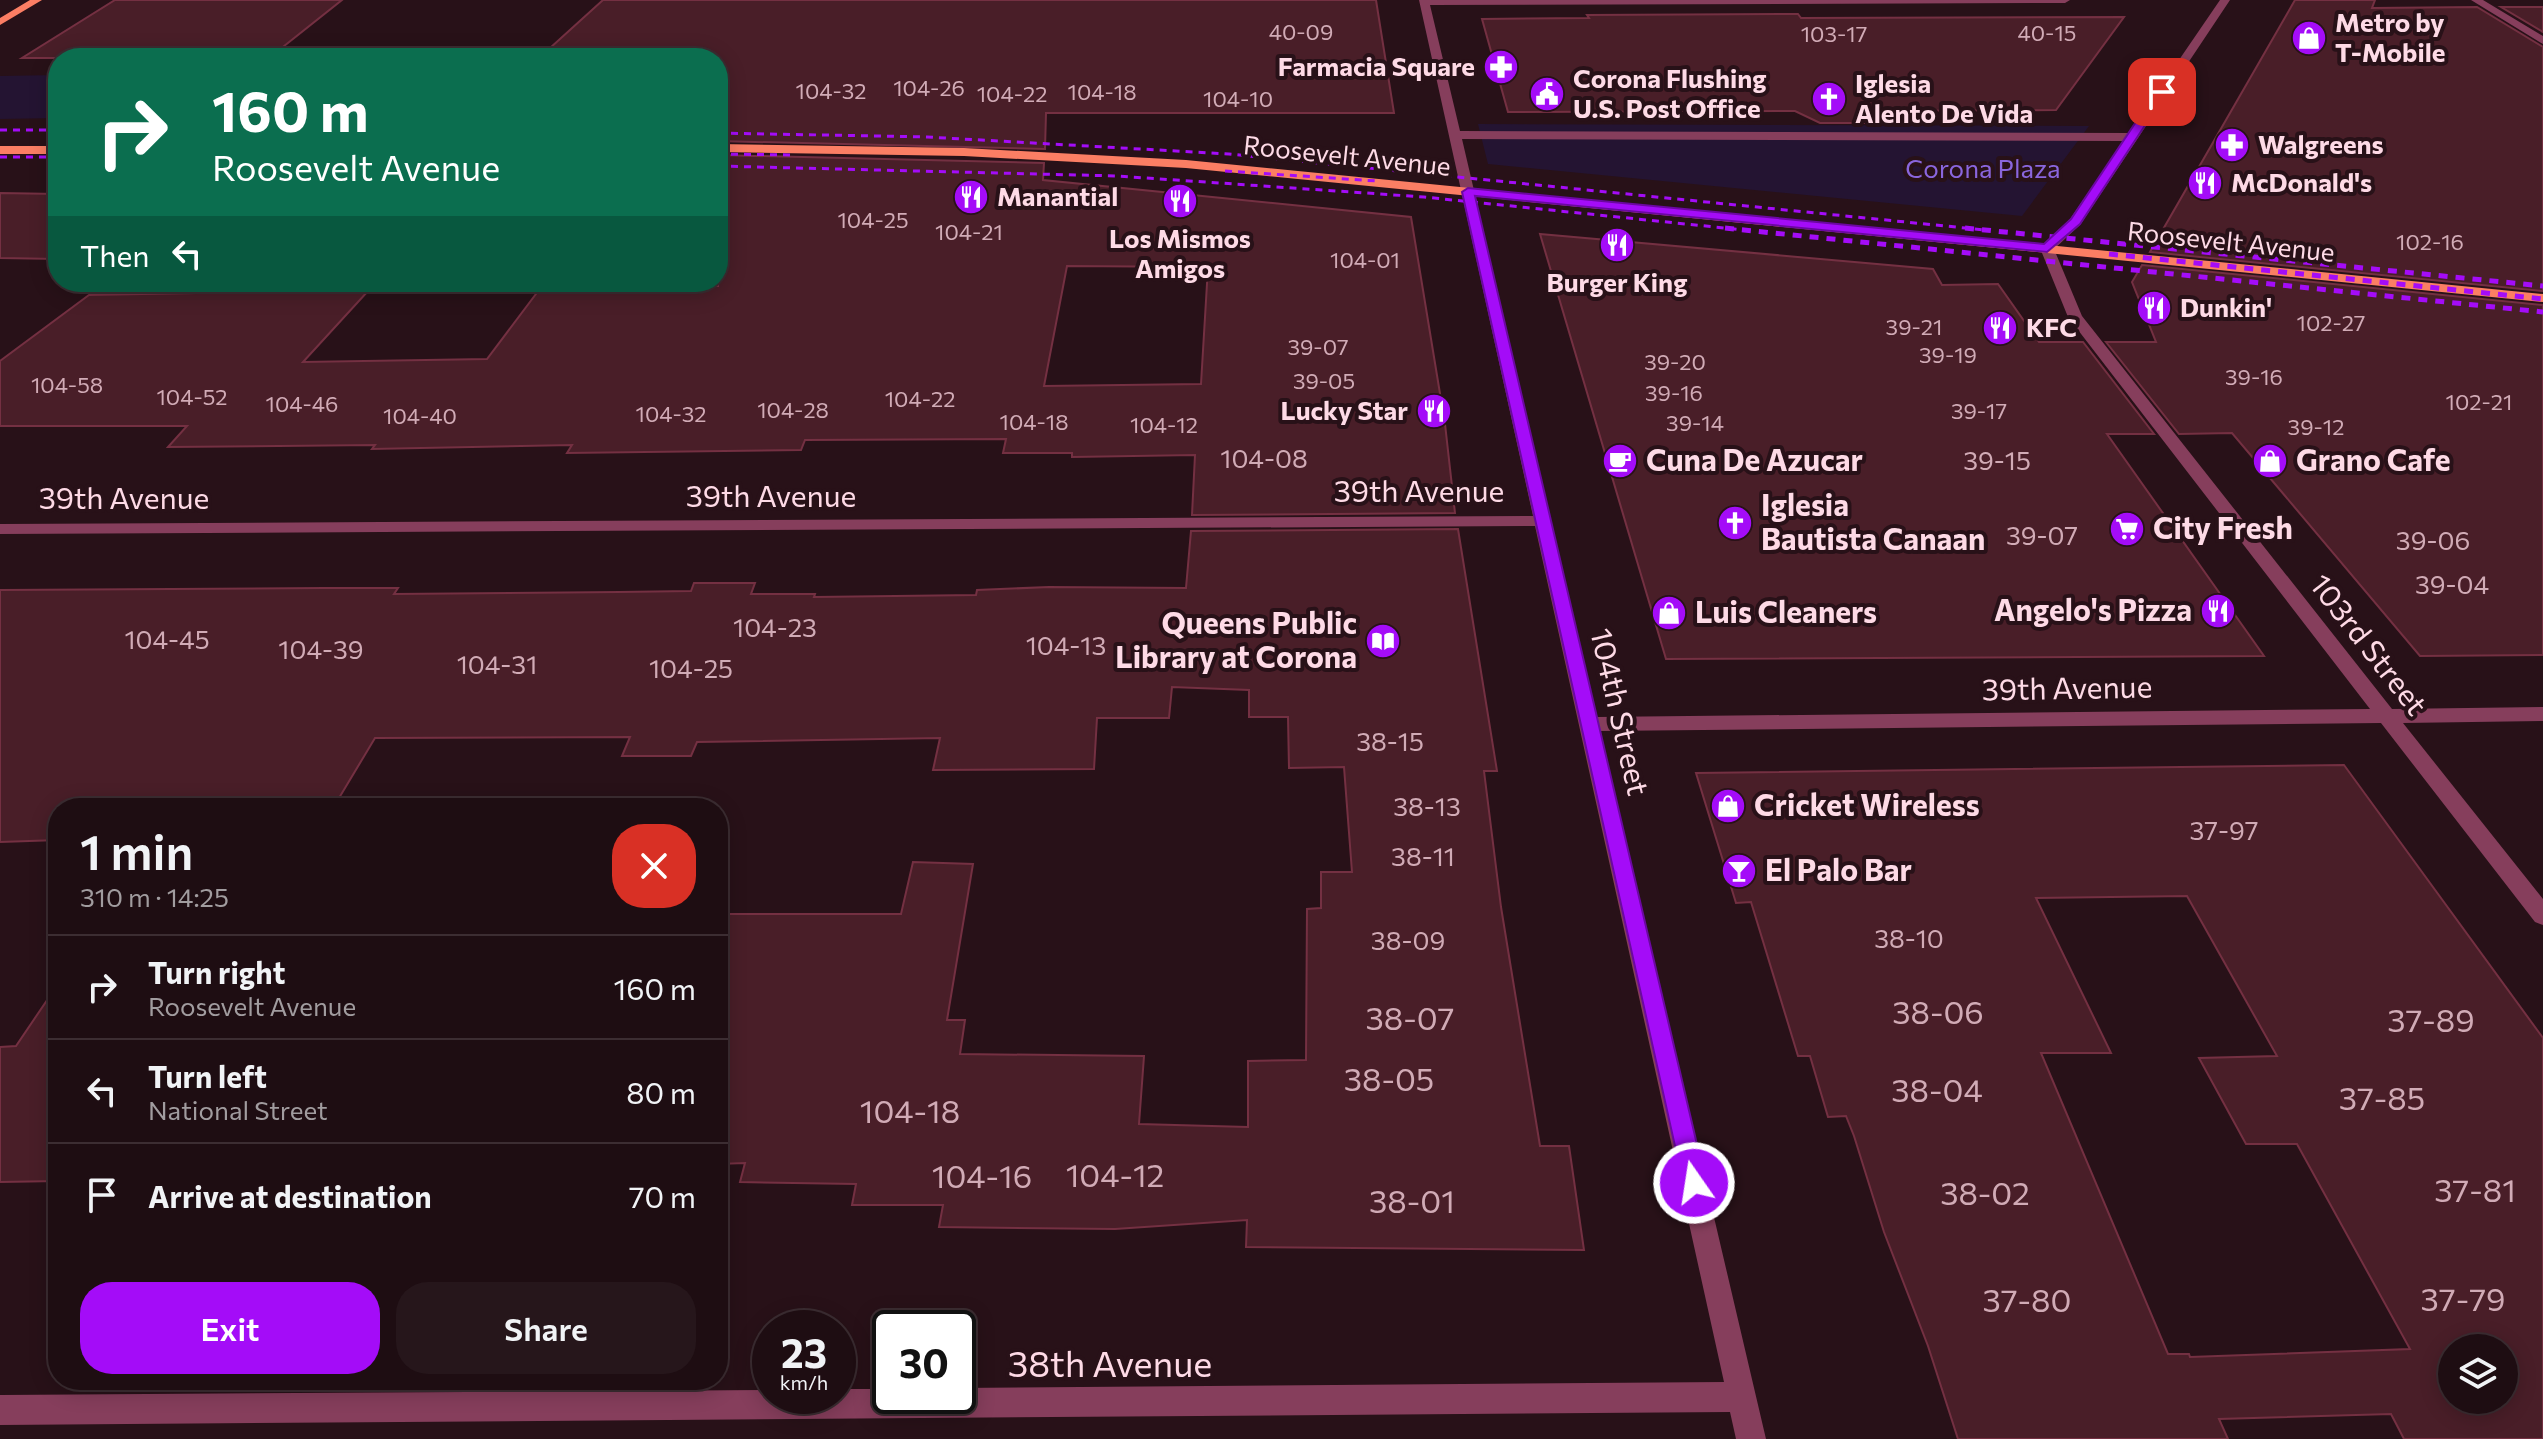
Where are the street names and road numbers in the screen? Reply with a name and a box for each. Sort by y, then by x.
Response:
street label: Roosevelt Avenue [1242,128,1452,181]
street label: Roosevelt Avenue [2126,214,2336,267]
street label: 39th Avenue [1334,471,1504,508]
street label: 39th Avenue [686,476,856,513]
street label: 39th Avenue [39,478,209,515]
street label: 103rd Street [2303,566,2436,721]
street label: 104th Street [1584,624,1659,799]
street label: 39th Avenue [1981,667,2153,706]
street label: 38th Avenue [1008,1340,1212,1384]

